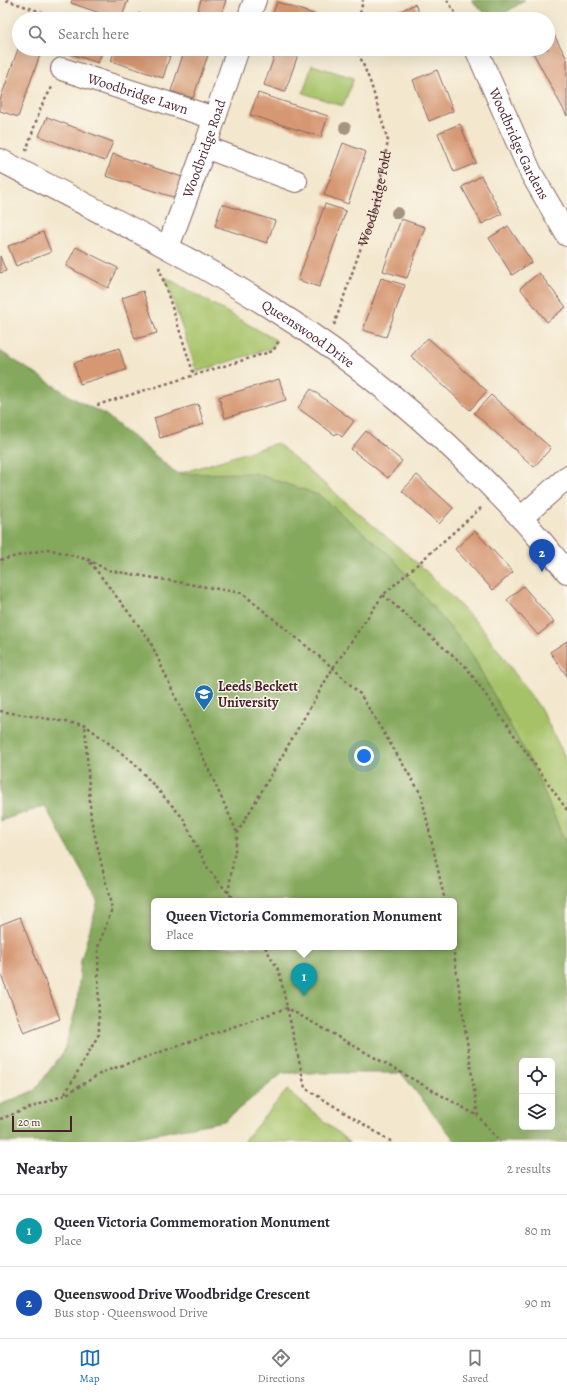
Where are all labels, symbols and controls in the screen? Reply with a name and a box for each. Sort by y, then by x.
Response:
search box [12,12,555,56]
icon: search [26,23,48,45]
text: Search here [58,24,129,44]
street label: Woodbridge Lawn [84,69,191,119]
street label: Woodbridge Gardens [484,84,553,203]
street label: Woodbridge Road [178,97,231,201]
street label: Woodbridge Fold [353,149,396,250]
street label: Queenswood Drive [258,295,358,372]
pin: 2 [529,539,555,572]
place label: Leeds Beckett University [218,677,298,712]
school or university icon: Leeds Beckett University [193,683,215,711]
your location [354,746,374,766]
popup [151,898,457,950]
text: Queen Victoria Commemoration Monument [166,906,442,926]
text: Place [166,926,194,943]
pin: 1 [291,963,317,996]
map controls [519,1058,555,1130]
button: locate [519,1058,555,1094]
button: layers [519,1094,555,1130]
scale bar [12,1114,72,1133]
text: 20 m [18,1115,40,1130]
text: Nearby [16,1157,67,1180]
text: 2 results [507,1160,551,1177]
text: Queen Victoria Commemoration Monument [54,1212,330,1232]
text: 1 [27,1222,31,1239]
text: 80 m [524,1222,551,1239]
text: Place [54,1232,82,1249]
text: Queenswood Drive Woodbridge Crescent [54,1284,310,1304]
text: 2 [26,1294,32,1311]
text: 90 m [525,1294,551,1311]
text: Bus stop · Queenswood Drive [54,1304,208,1321]
tab: Map [79,1347,101,1386]
tab: Directions [258,1347,305,1386]
tab: Saved [462,1347,488,1386]

